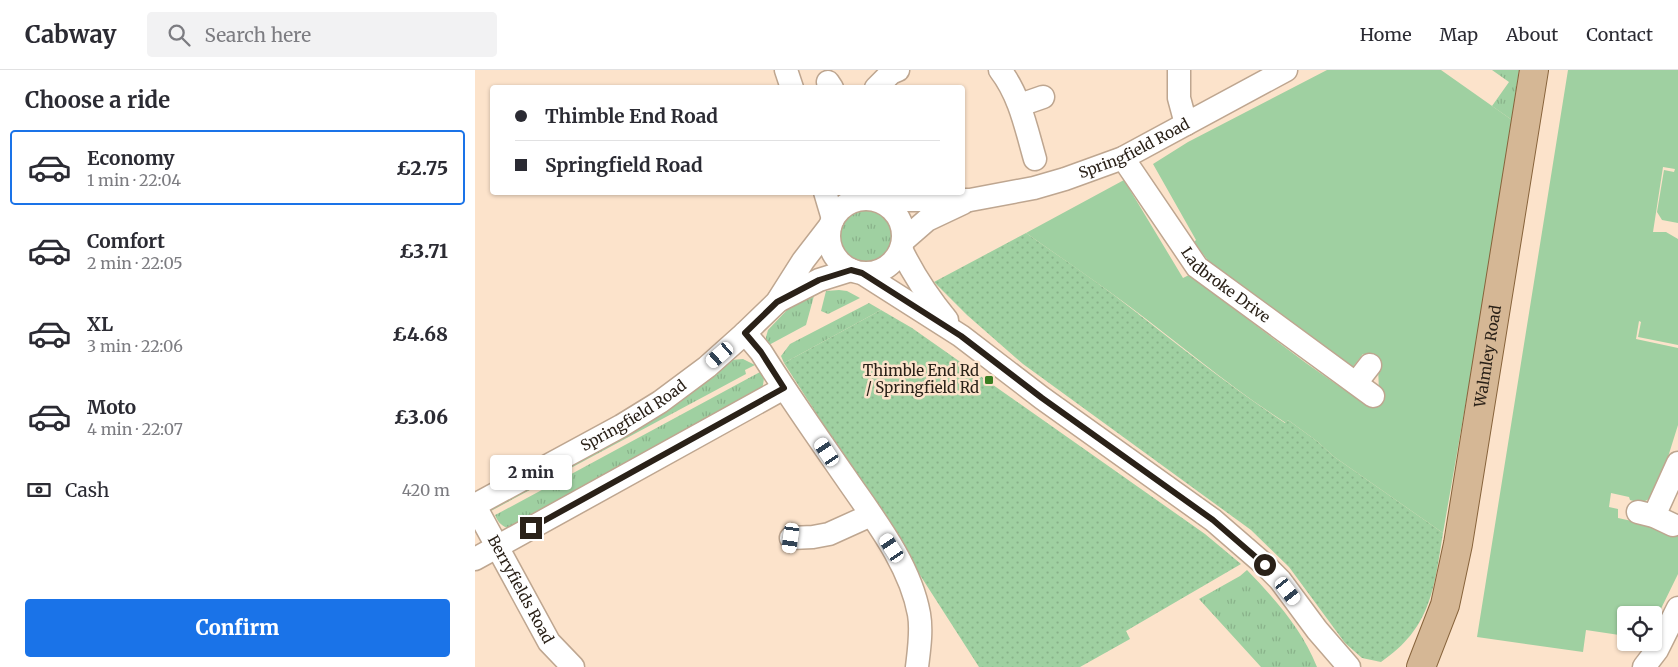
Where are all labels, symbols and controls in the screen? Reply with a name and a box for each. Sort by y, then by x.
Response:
search box [147,12,497,57]
text: Cabway [25,19,117,50]
icon: search [165,21,193,49]
text: Search here [205,23,311,47]
text: Home [1360,23,1412,46]
text: Map [1440,23,1478,46]
text: About [1506,23,1558,46]
text: Contact [1586,23,1653,46]
text: Choose a ride [25,86,170,114]
text: Thimble End Road [545,104,718,128]
street label: Springfield Road [1076,114,1193,182]
icon: car [27,145,72,190]
text: Economy [87,146,175,170]
text: Springfield Road [545,153,703,177]
text: £2.75 [396,156,448,180]
text: 1 min · 22:04 [87,170,181,190]
icon: car [27,228,72,273]
text: Comfort [87,229,165,253]
text: £3.71 [399,239,448,263]
street label: Ladbroke Drive [1177,243,1274,327]
text: 2 min · 22:05 [87,253,183,273]
street label: Walmley Road [1470,304,1505,410]
icon: car [27,311,72,356]
text: XL [87,312,113,336]
text: £4.68 [392,322,448,346]
text: 3 min · 22:06 [87,336,183,356]
car [703,339,736,371]
place label: Thimble End Rd / Springfield Rd [863,361,979,397]
marker: Thimble End Rd / Springfield Rd [983,374,995,386]
street label: Springfield Road [577,376,690,455]
icon: car [27,394,72,439]
text: Moto [87,395,136,419]
text: £3.06 [394,405,448,429]
text: 4 min · 22:07 [87,419,183,439]
car [812,435,841,469]
callout: 2 min [490,456,572,490]
text: 2 min [508,462,554,482]
icon: cash [25,476,53,504]
text: Cash [65,478,109,502]
text: 420 m [402,480,450,500]
route end [520,517,542,539]
car [781,522,800,554]
car [877,531,906,565]
street label: Berryfields Road [484,532,558,647]
route start [1254,554,1276,576]
car [1272,575,1303,607]
button: Confirm [25,599,450,657]
map controls [1617,606,1662,651]
button: locate [1617,606,1662,651]

